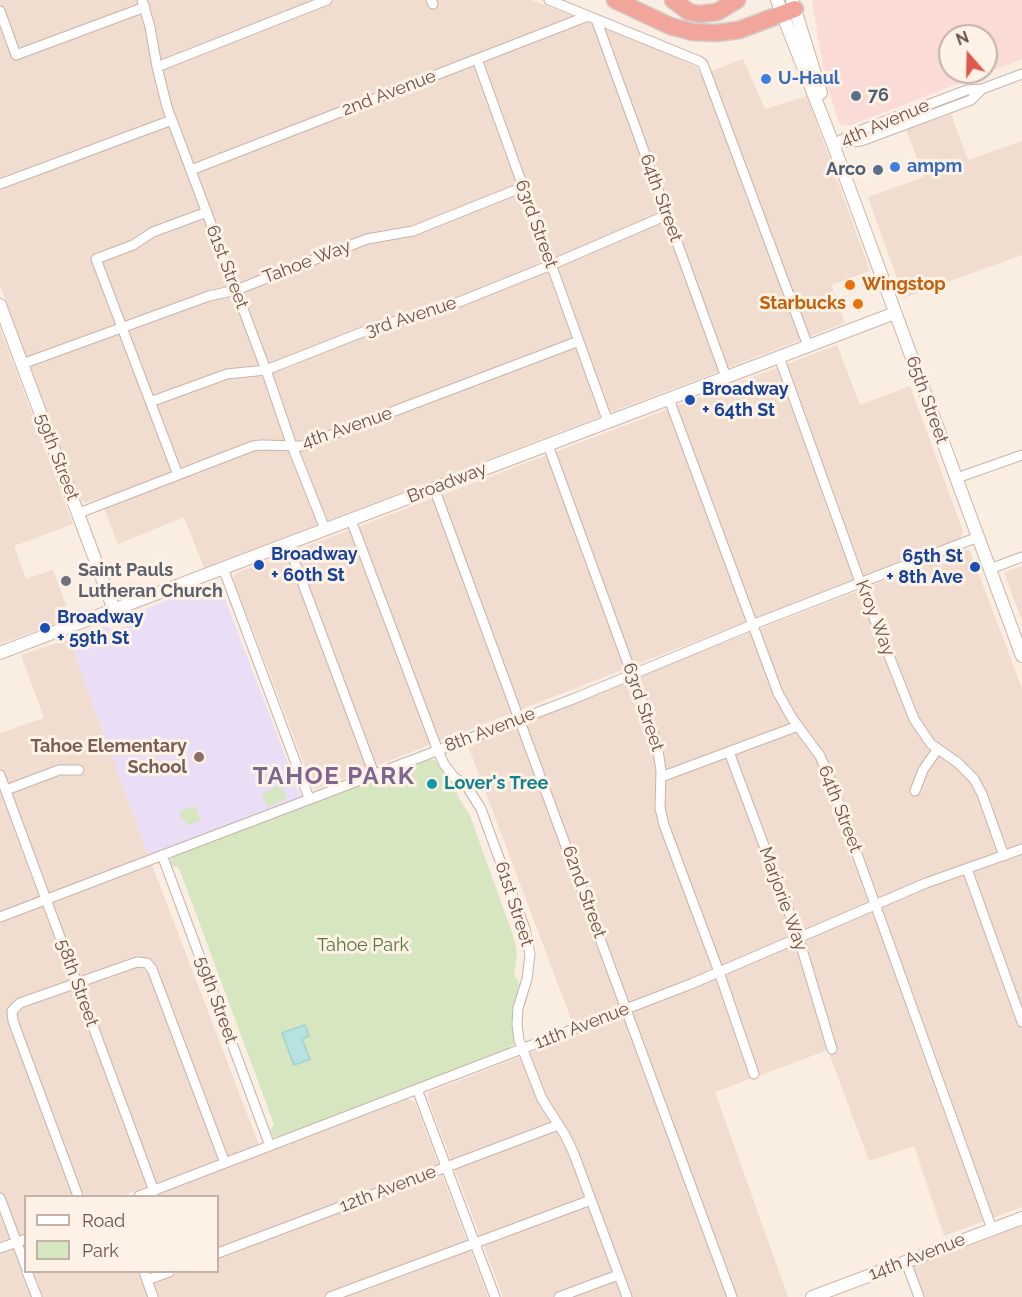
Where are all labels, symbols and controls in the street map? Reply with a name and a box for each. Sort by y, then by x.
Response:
north arrow [938,24,998,84]
text: N [953,27,971,50]
street label: 2nd Avenue [339,65,439,121]
place label: U-Haul [778,68,839,90]
marker: U-Haul [759,72,773,86]
place label: 76 [868,85,889,107]
marker: 76 [849,89,863,103]
street label: 4th Avenue [837,95,933,151]
street label: 64th Street [635,151,687,245]
place label: ampm [907,156,962,178]
place label: Arco [826,159,866,181]
marker: ampm [888,160,902,174]
marker: Arco [871,163,885,177]
street label: 63rd Street [510,177,562,271]
street label: 61st Street [201,222,253,312]
street label: Tahoe Way [260,235,354,289]
place label: Wingstop [862,274,946,296]
marker: Wingstop [843,278,857,292]
street label: 3rd Avenue [363,292,459,342]
place label: Starbucks [759,293,846,315]
marker: Starbucks [851,297,865,311]
street label: 65th Street [901,353,953,447]
place label: Broadway + 64th St [702,379,789,422]
marker: Broadway + 64th St [683,393,697,407]
street label: 4th Avenue [299,402,395,454]
street label: 59th Street [31,410,83,504]
street label: Broadway [404,458,490,508]
place label: Broadway + 60th St [271,544,358,586]
place label: 65th St + 8th Ave [886,546,963,588]
marker: Broadway + 60th St [252,558,266,572]
place label: Saint Pauls Lutheran Church [78,560,223,602]
marker: 65th St + 8th Ave [968,560,982,574]
marker: Saint Pauls Lutheran Church [59,574,73,588]
street label: Kroy Way [851,577,899,659]
place label: Broadway + 59th St [57,607,144,650]
marker: Broadway + 59th St [38,621,52,635]
street label: 63rd Street [618,660,668,754]
street label: 8th Avenue [442,703,538,757]
place label: Tahoe Elementary School [30,736,187,778]
marker: Tahoe Elementary School [192,750,206,764]
street label: 64th Street [813,762,867,856]
district label: TAHOE PARK [253,763,415,791]
place label: Lover's Tree [444,773,548,795]
marker: Lover's Tree [425,777,439,791]
street label: 62nd Street [557,843,611,941]
street label: Marjorie Way [754,844,812,954]
street label: 61st Street [490,859,538,949]
park label: Tahoe Park [317,935,409,957]
street label: 58th Street [51,936,103,1030]
street label: 59th Street [190,953,242,1047]
street label: 11th Avenue [532,998,632,1054]
street label: 12th Avenue [337,1161,439,1217]
legend [24,1195,219,1273]
text: Road [82,1210,125,1231]
street label: 14th Avenue [866,1229,968,1285]
text: Park [82,1240,119,1261]

